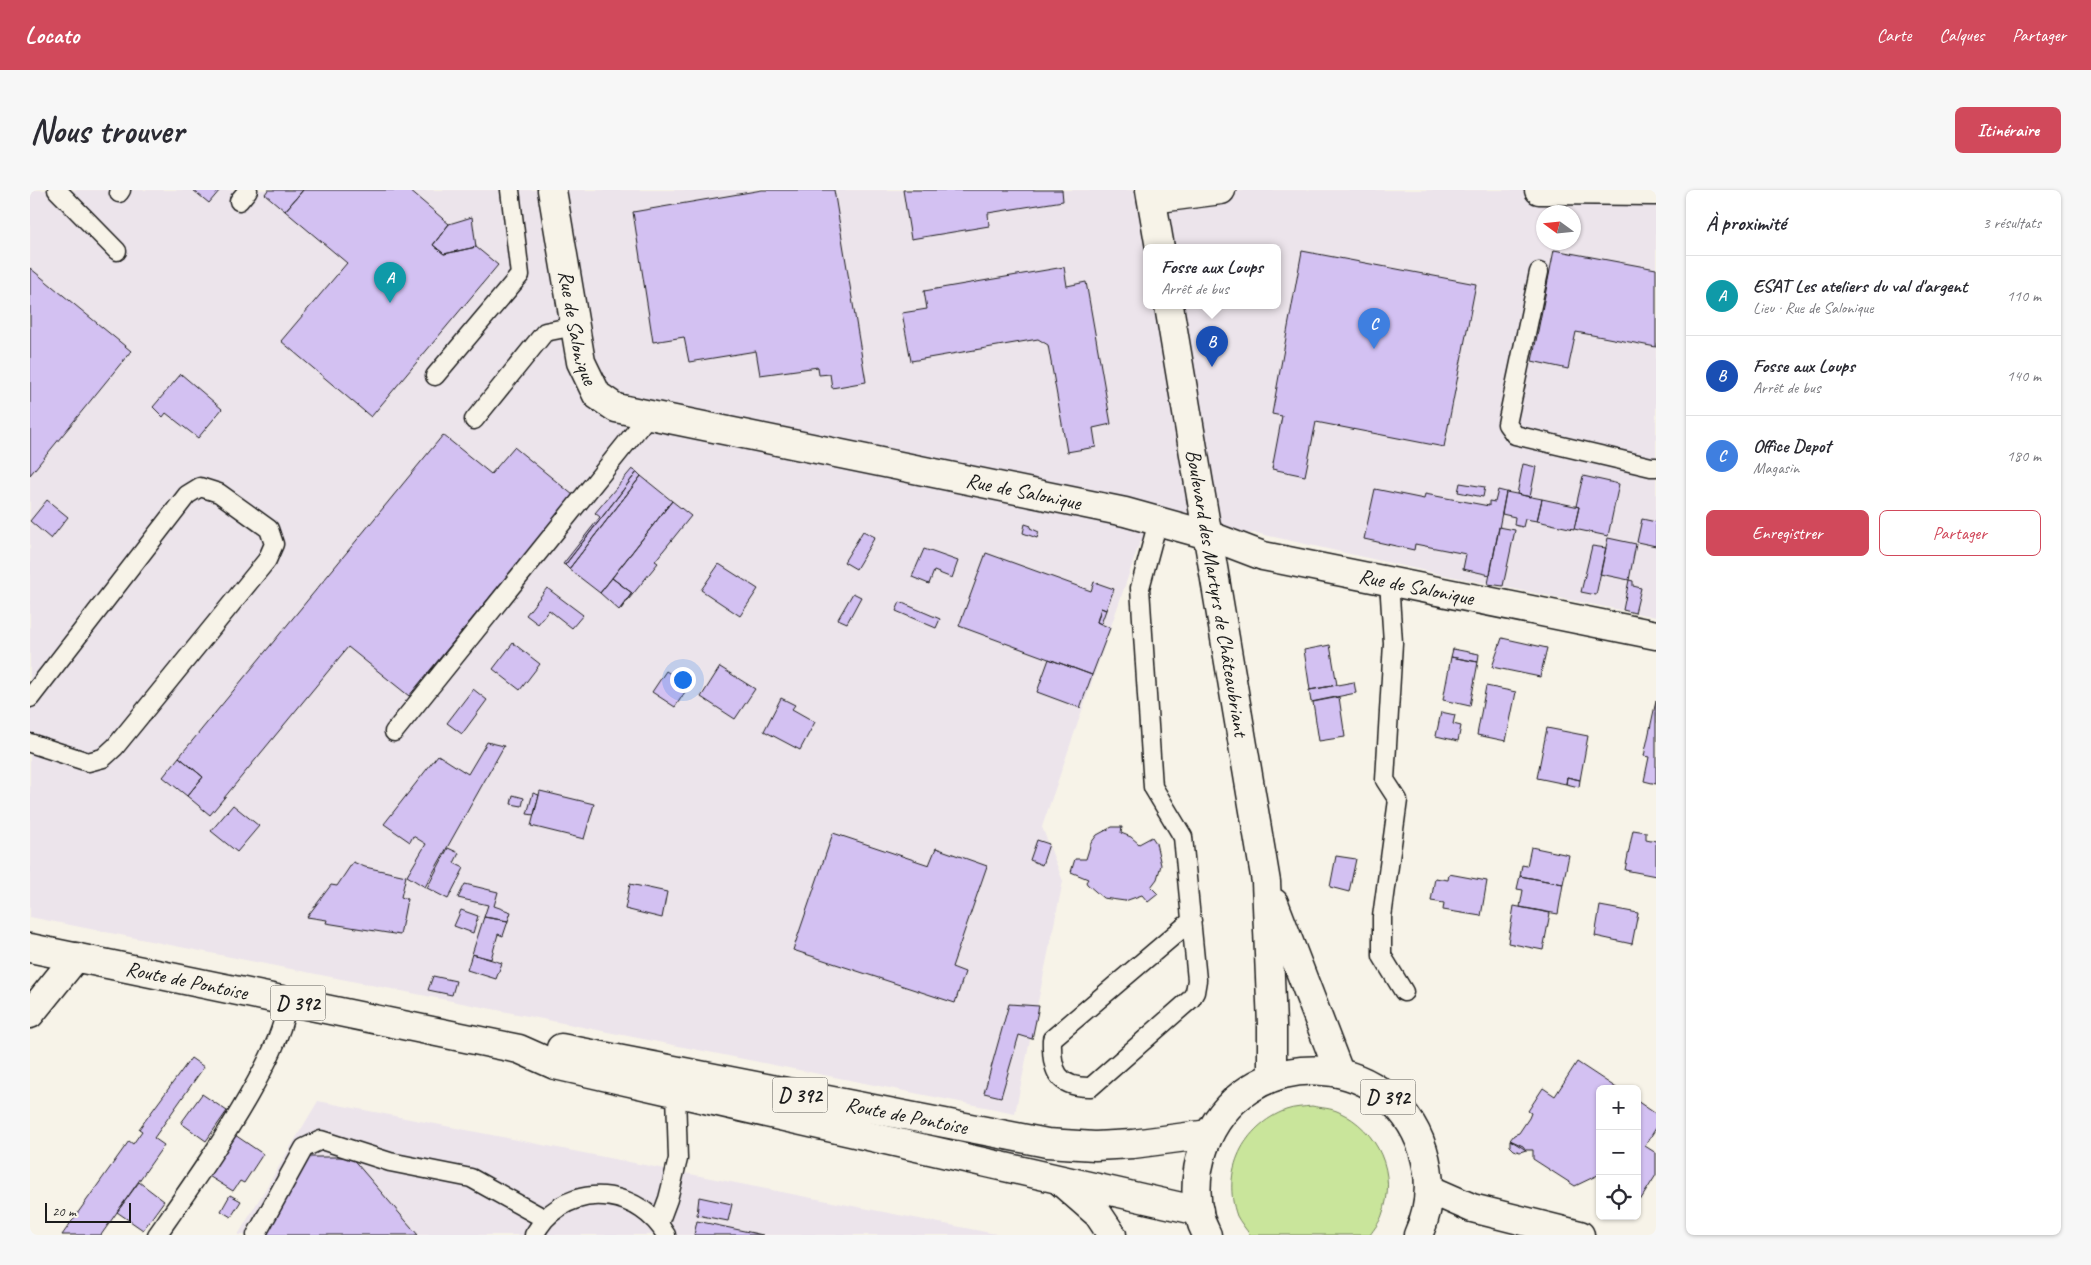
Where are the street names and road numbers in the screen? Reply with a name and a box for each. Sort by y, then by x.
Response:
street label: Rue de Salonique [553,268,604,390]
street label: Boulevard des Martyrs de Châteaubriant [1180,447,1255,740]
street label: Rue de Salonique [964,467,1084,516]
street label: Rue de Salonique [1357,563,1477,611]
street label: Route de Pontoise [124,955,251,1006]
road number: D 392 [270,986,326,1020]
road number: D 392 [772,1078,828,1112]
road number: D 392 [1360,1080,1416,1114]
street label: Route de Pontoise [843,1091,971,1140]

